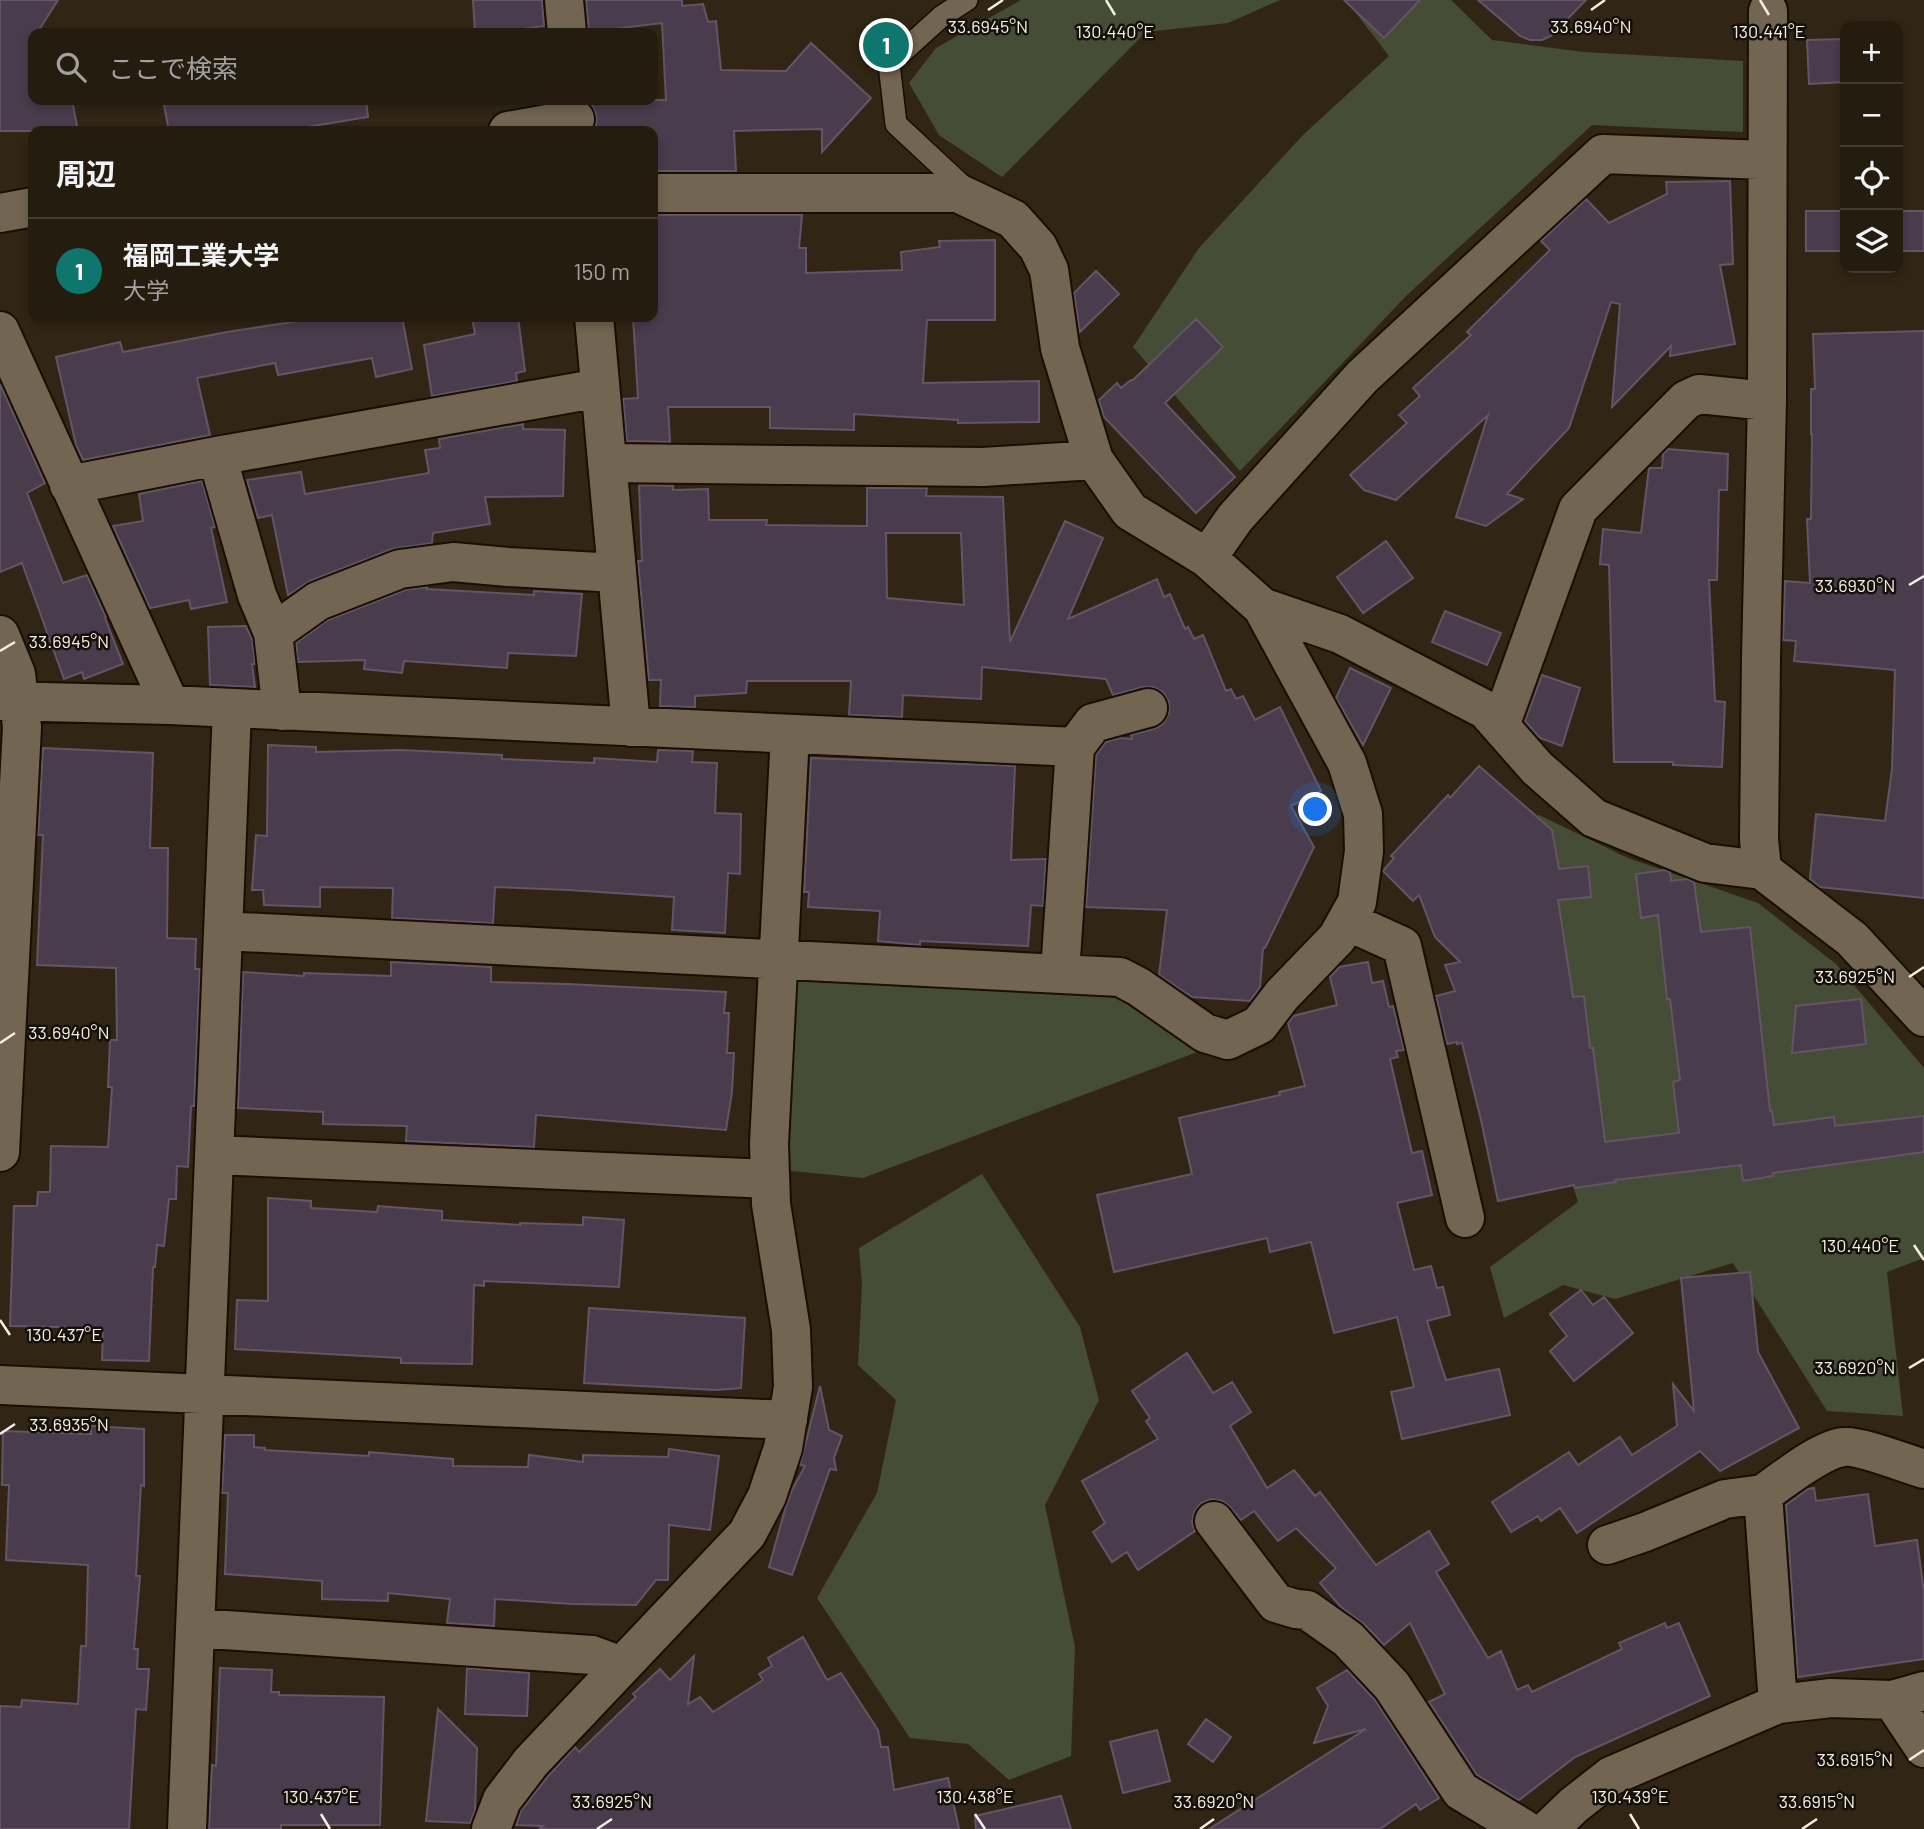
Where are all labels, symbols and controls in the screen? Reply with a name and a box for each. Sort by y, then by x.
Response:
text: 33.6945°N [948,15,1028,37]
text: 33.6940°N [1550,15,1632,37]
pin: 1 [863,19,909,71]
text: 130.440°E [1076,20,1154,42]
text: 130.441°E [1733,20,1805,42]
map controls [1840,21,1903,273]
button: + [1840,21,1903,84]
search box [28,28,658,105]
icon: search [52,48,90,86]
text: ここで検索 [108,52,238,83]
button: − [1840,84,1903,147]
button: locate [1840,147,1903,210]
text: 周辺 [56,155,116,191]
button: layers [1840,210,1903,273]
text: 福岡工業大学 [123,239,279,270]
text: 1 [75,257,83,285]
text: 150 m [574,257,630,285]
text: 大学 [123,276,169,304]
text: 33.6930°N [1815,574,1895,596]
text: 33.6945°N [29,630,109,652]
your location [1298,792,1332,826]
text: 33.6925°N [1815,965,1895,987]
text: 33.6940°N [28,1021,110,1043]
text: 130.440°E [1821,1234,1899,1256]
text: 130.437°E [26,1323,102,1345]
text: 33.6920°N [1814,1356,1896,1378]
text: 33.6935°N [29,1413,109,1435]
text: 33.6915°N [1817,1748,1893,1770]
text: 130.437°E [283,1785,359,1807]
text: 130.438°E [936,1785,1014,1807]
text: 130.439°E [1591,1785,1669,1807]
text: 33.6925°N [572,1790,652,1812]
text: 33.6920°N [1173,1790,1255,1812]
text: 33.6915°N [1779,1790,1855,1812]

